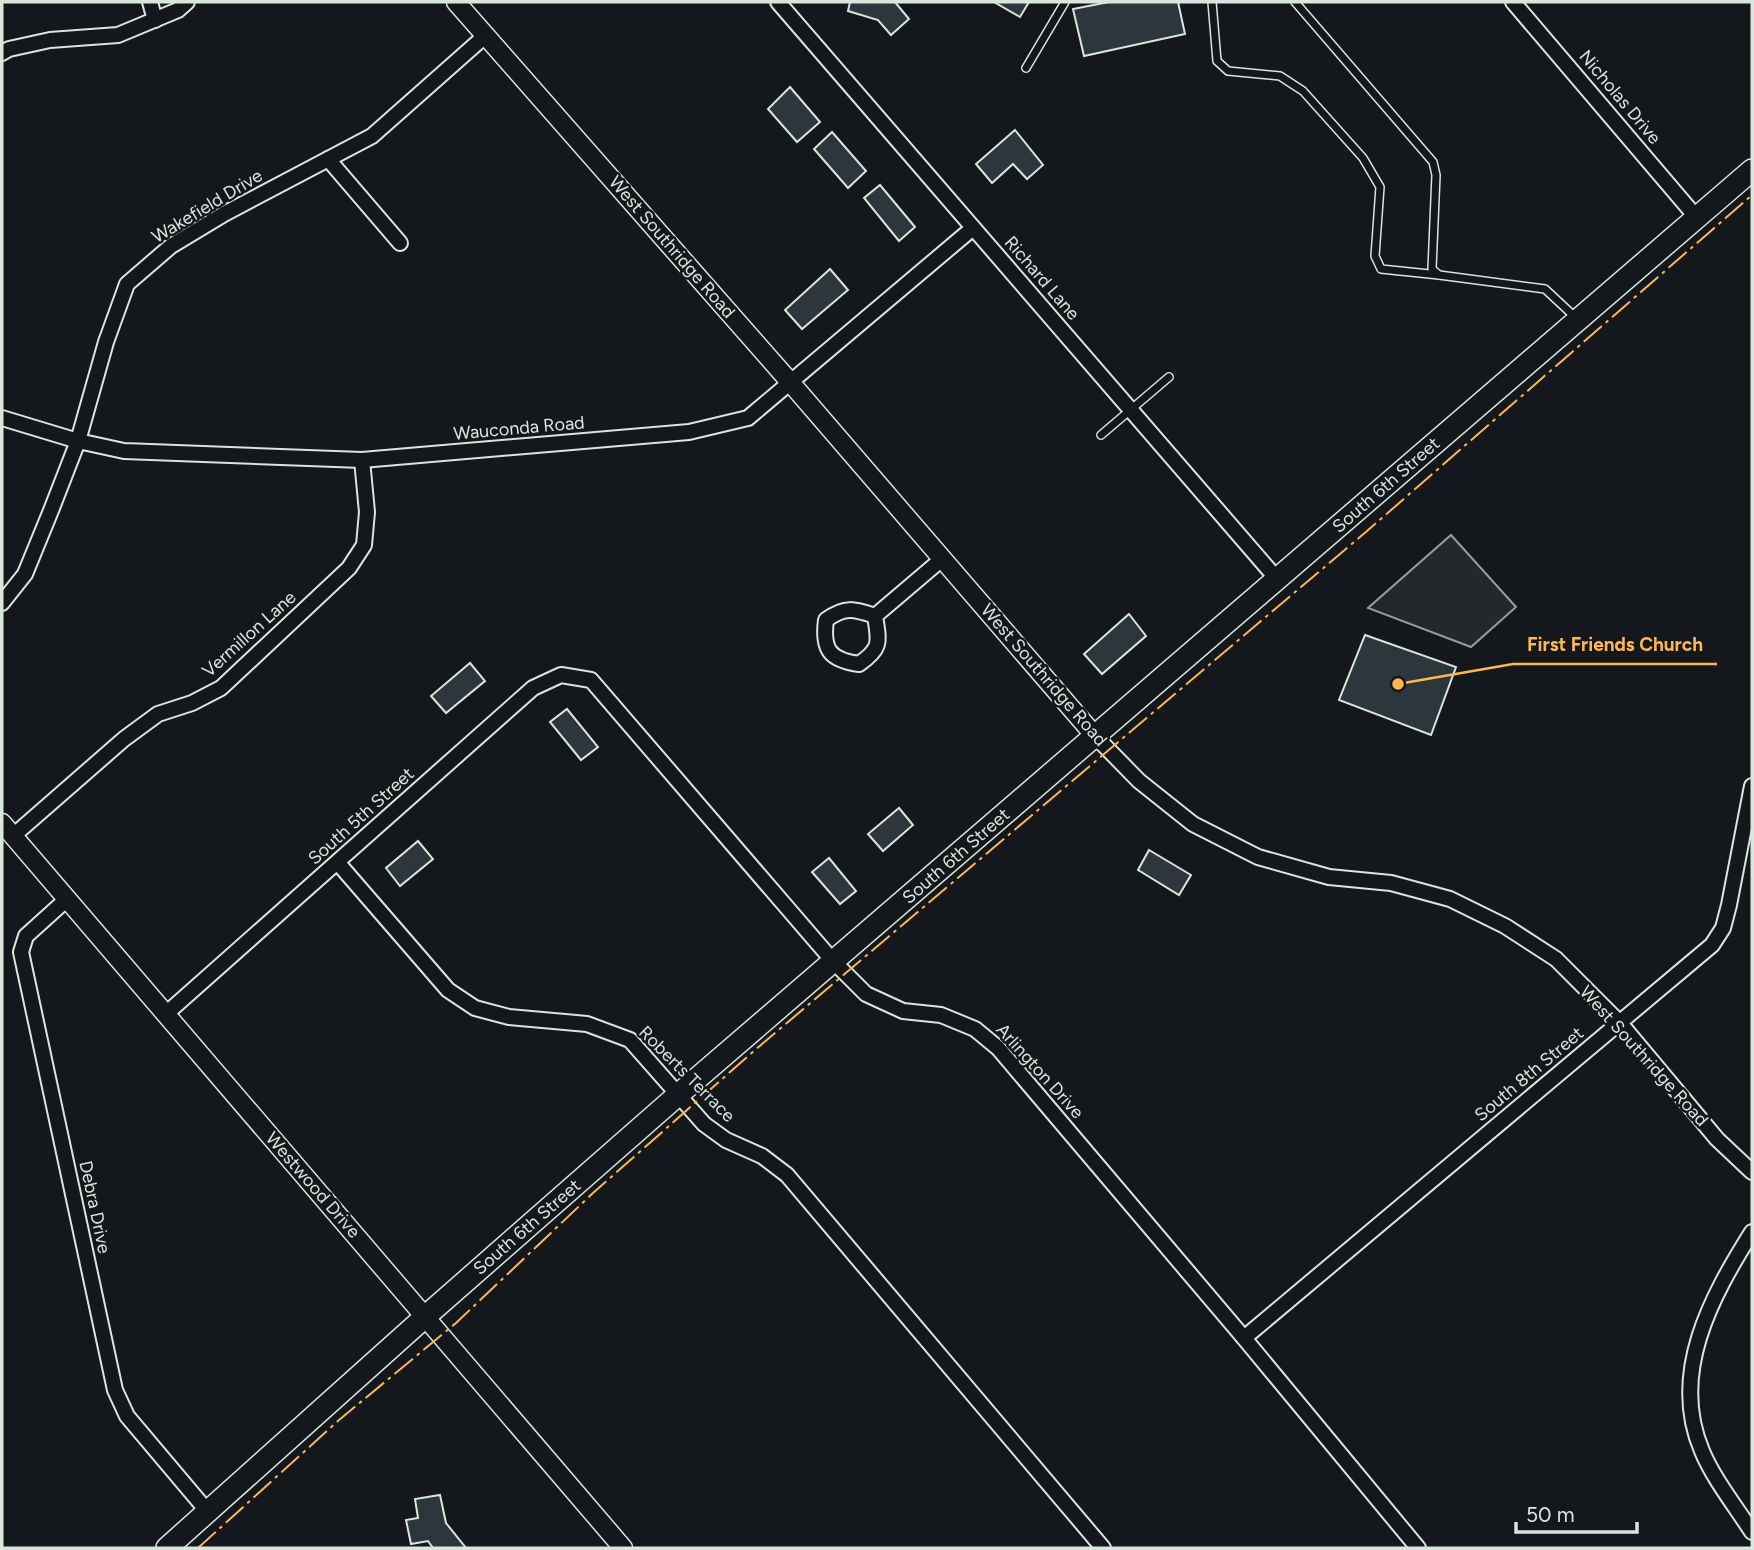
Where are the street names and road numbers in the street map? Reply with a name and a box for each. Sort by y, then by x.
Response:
street label: Nicholas Drive [1574,46,1666,149]
street label: Wakefield Drive [148,164,267,248]
street label: West Southridge Road [604,171,740,323]
street label: Richard Lane [1000,232,1084,325]
street label: Wauconda Road [452,411,586,445]
street label: South 6th Street [1328,432,1444,537]
street label: Vermillon Lane [198,586,300,682]
street label: West Southridge Road [976,599,1112,751]
street label: South 5th Street [304,763,419,869]
street label: South 6th Street [898,803,1014,908]
street label: West Southridge Road [1575,981,1713,1131]
street label: Arlington Drive [992,1019,1089,1123]
street label: Roberts Terrace [634,1021,740,1127]
street label: South 8th Street [1470,1022,1588,1126]
street label: Westwood Drive [261,1128,365,1243]
street label: Debra Drive [74,1159,116,1255]
street label: South 6th Street [469,1174,585,1279]

